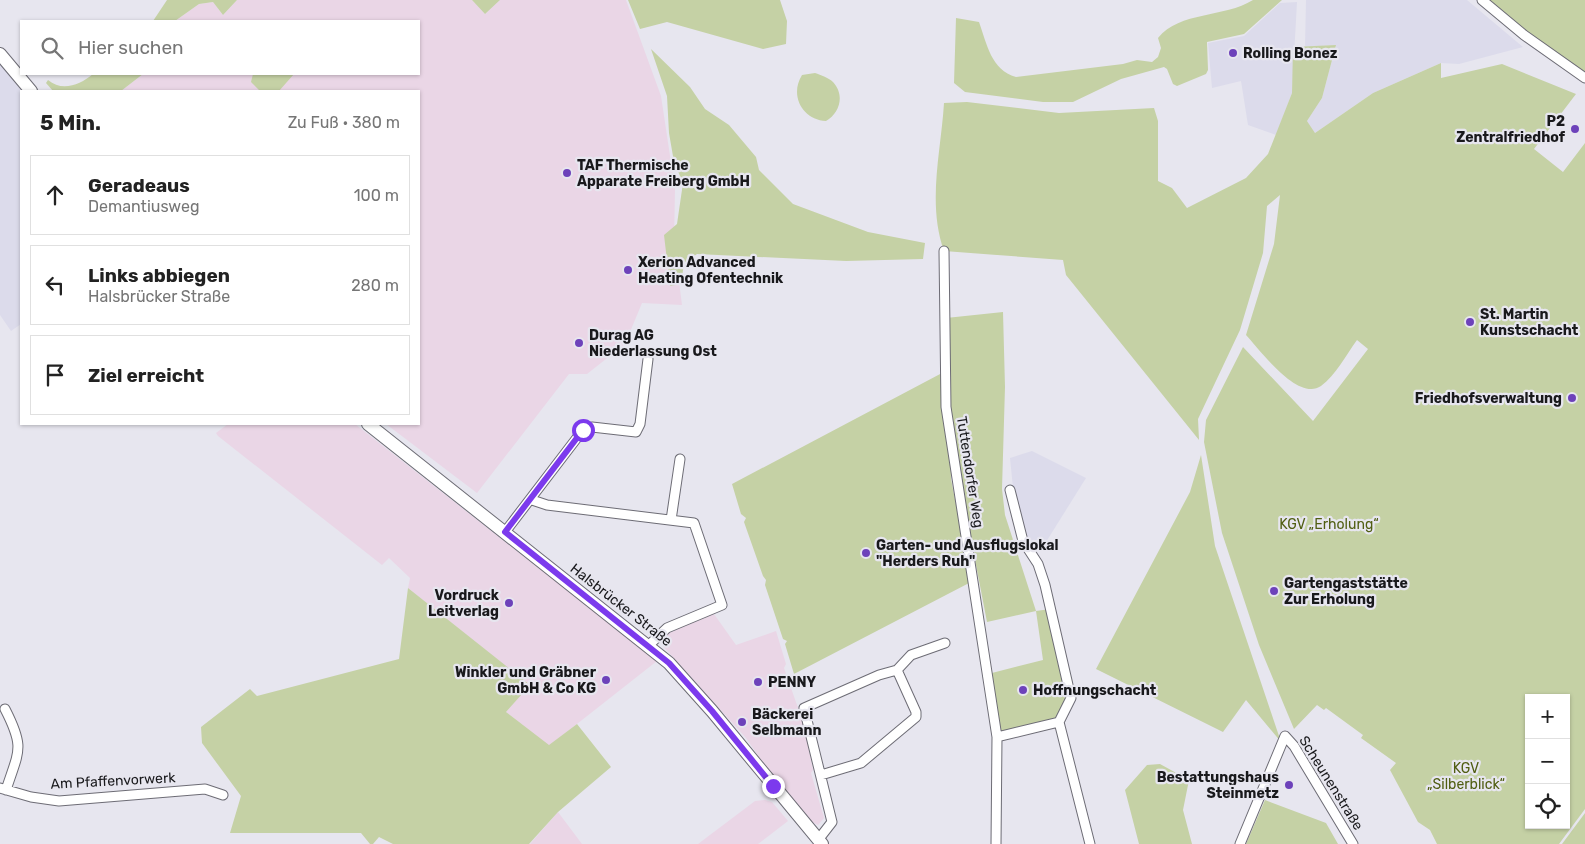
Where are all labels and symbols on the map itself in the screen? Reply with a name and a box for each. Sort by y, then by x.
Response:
place label: Rolling Bonez [1243,45,1338,62]
marker: Rolling Bonez [1227,47,1239,59]
place label: P2 Zentralfriedhof [1456,113,1566,146]
marker: P2 Zentralfriedhof [1569,123,1581,135]
place label: TAF Thermische Apparate Freiberg GmbH [577,157,750,190]
marker: TAF Thermische Apparate Freiberg GmbH [561,167,573,179]
place label: Xerion Advanced Heating Ofentechnik [638,254,784,287]
marker: Xerion Advanced Heating Ofentechnik [622,264,634,276]
place label: St. Martin Kunstschacht [1480,306,1579,339]
marker: St. Martin Kunstschacht [1464,316,1476,328]
place label: Durag AG Niederlassung Ost [589,327,717,360]
marker: Durag AG Niederlassung Ost [573,337,585,349]
place label: Friedhofsverwaltung [1415,390,1562,407]
marker: Friedhofsverwaltung [1566,392,1578,404]
street label: Tuttendorfer Weg [953,415,987,529]
route start [572,419,595,442]
park label: KGV „Erholung“ [1279,516,1379,533]
place label: Garten- und Ausflugslokal "Herders Ruh" [876,537,1059,570]
marker: Garten- und Ausflugslokal "Herders Ruh" [860,547,872,559]
street label: Halsbrücker Straße [567,560,675,650]
place label: Gartengaststätte Zur Erholung [1284,575,1408,608]
marker: Gartengaststätte Zur Erholung [1268,585,1280,597]
place label: Vordruck Leitverlag [428,587,500,620]
marker: Vordruck Leitverlag [503,597,515,609]
place label: Winkler und Gräbner GmbH & Co KG [455,664,597,697]
marker: Winkler und Gräbner GmbH & Co KG [600,674,612,686]
place label: PENNY [768,674,817,691]
marker: PENNY [752,676,764,688]
place label: Hoffnungschacht [1033,682,1157,699]
marker: Hoffnungschacht [1017,684,1029,696]
place label: Bäckerei Selbmann [752,706,822,739]
marker: Bäckerei Selbmann [736,716,748,728]
street label: Scheunenstraße [1295,733,1367,833]
park label: KGV „Silberblick“ [1427,760,1505,793]
street label: Am Pfaffenvorwerk [50,769,177,793]
place label: Bestattungshaus Steinmetz [1157,769,1279,802]
route end [762,775,785,798]
marker: Bestattungshaus Steinmetz [1283,779,1295,791]

